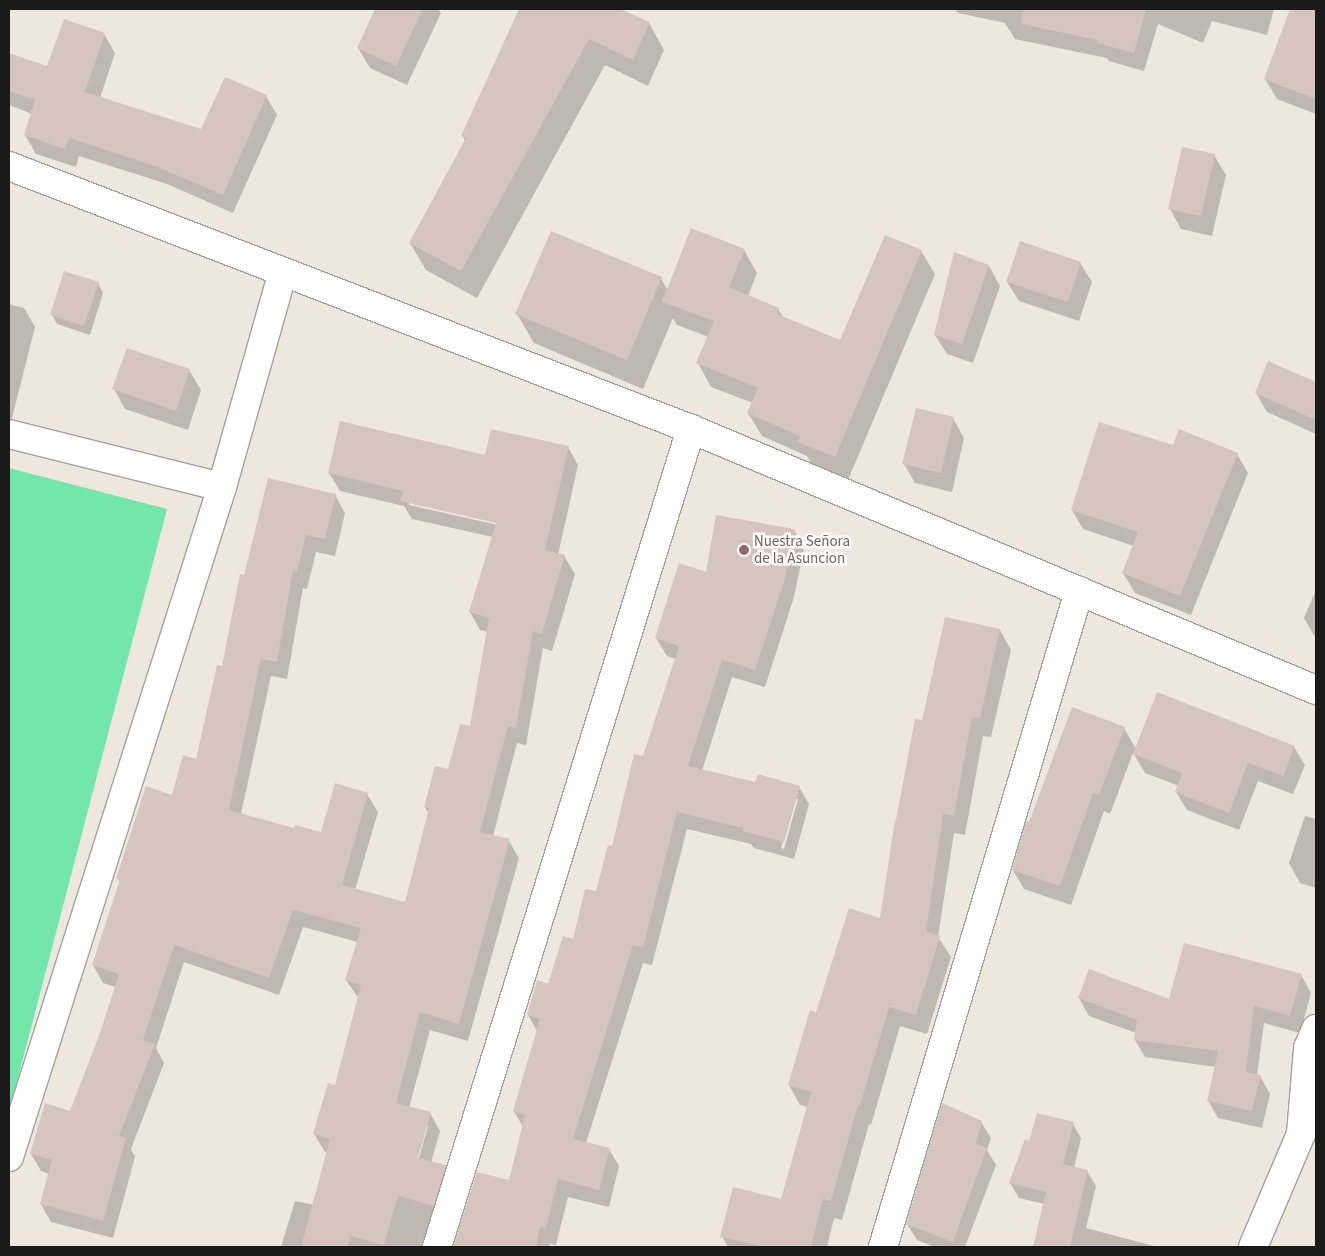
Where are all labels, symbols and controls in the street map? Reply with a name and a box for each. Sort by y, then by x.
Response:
place label: Nuestra Señora de la Asuncion [754,532,850,567]
marker: Nuestra Señora de la Asuncion [738,544,750,556]

